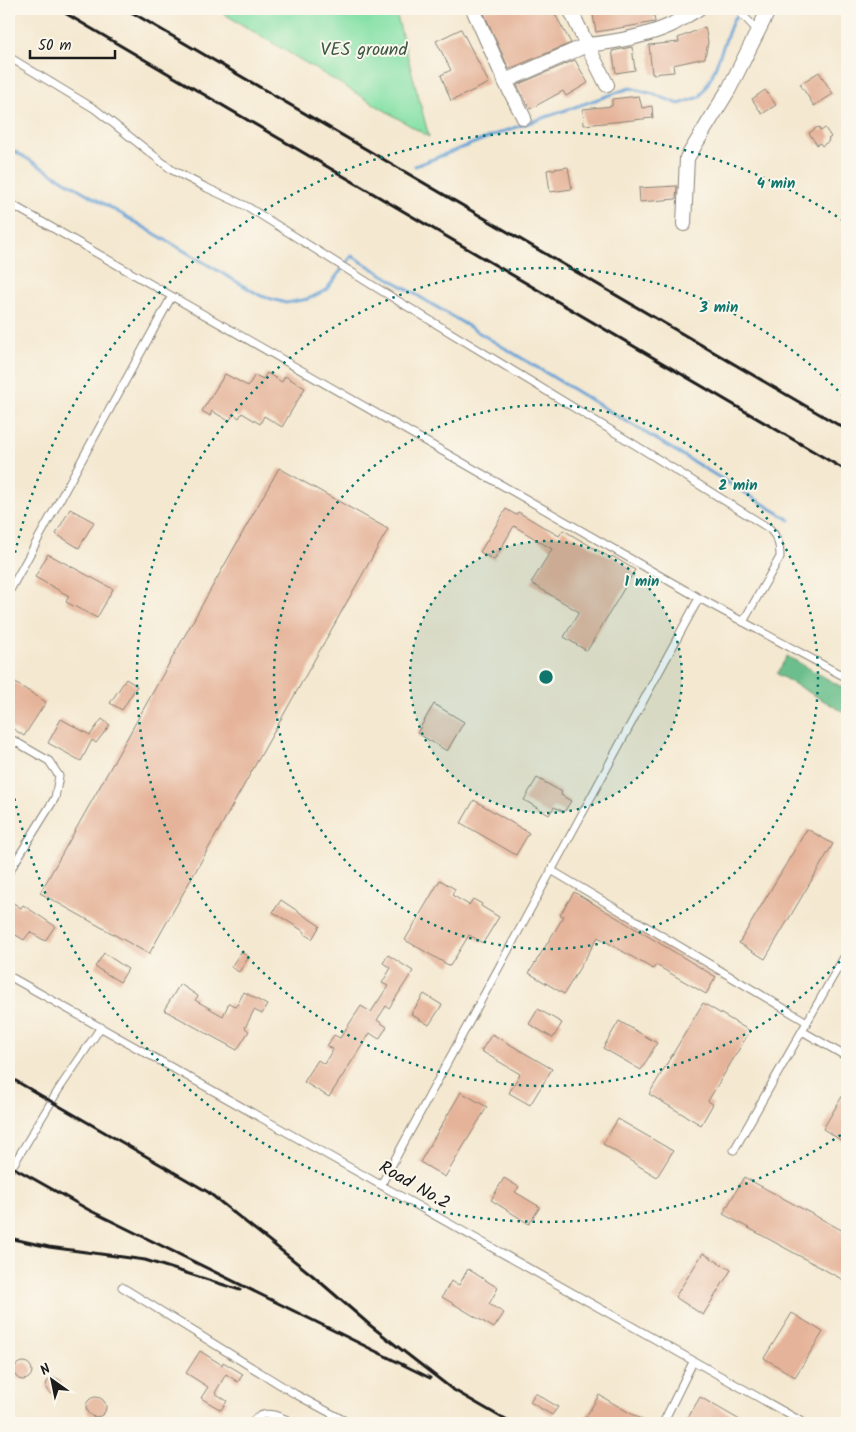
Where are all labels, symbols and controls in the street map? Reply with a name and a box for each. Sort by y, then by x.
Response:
scale bar [30,28,115,60]
text: 50 m [38,34,72,58]
park label: VES ground [321,36,408,65]
text: 4 min [757,172,795,196]
text: 3 min [699,296,738,320]
text: 2 min [718,474,758,498]
text: 1 min [625,570,659,594]
centre of rings [537,668,555,686]
street label: Road No.2 [373,1154,455,1218]
north arrow [28,1354,78,1404]
text: N [36,1358,55,1382]

